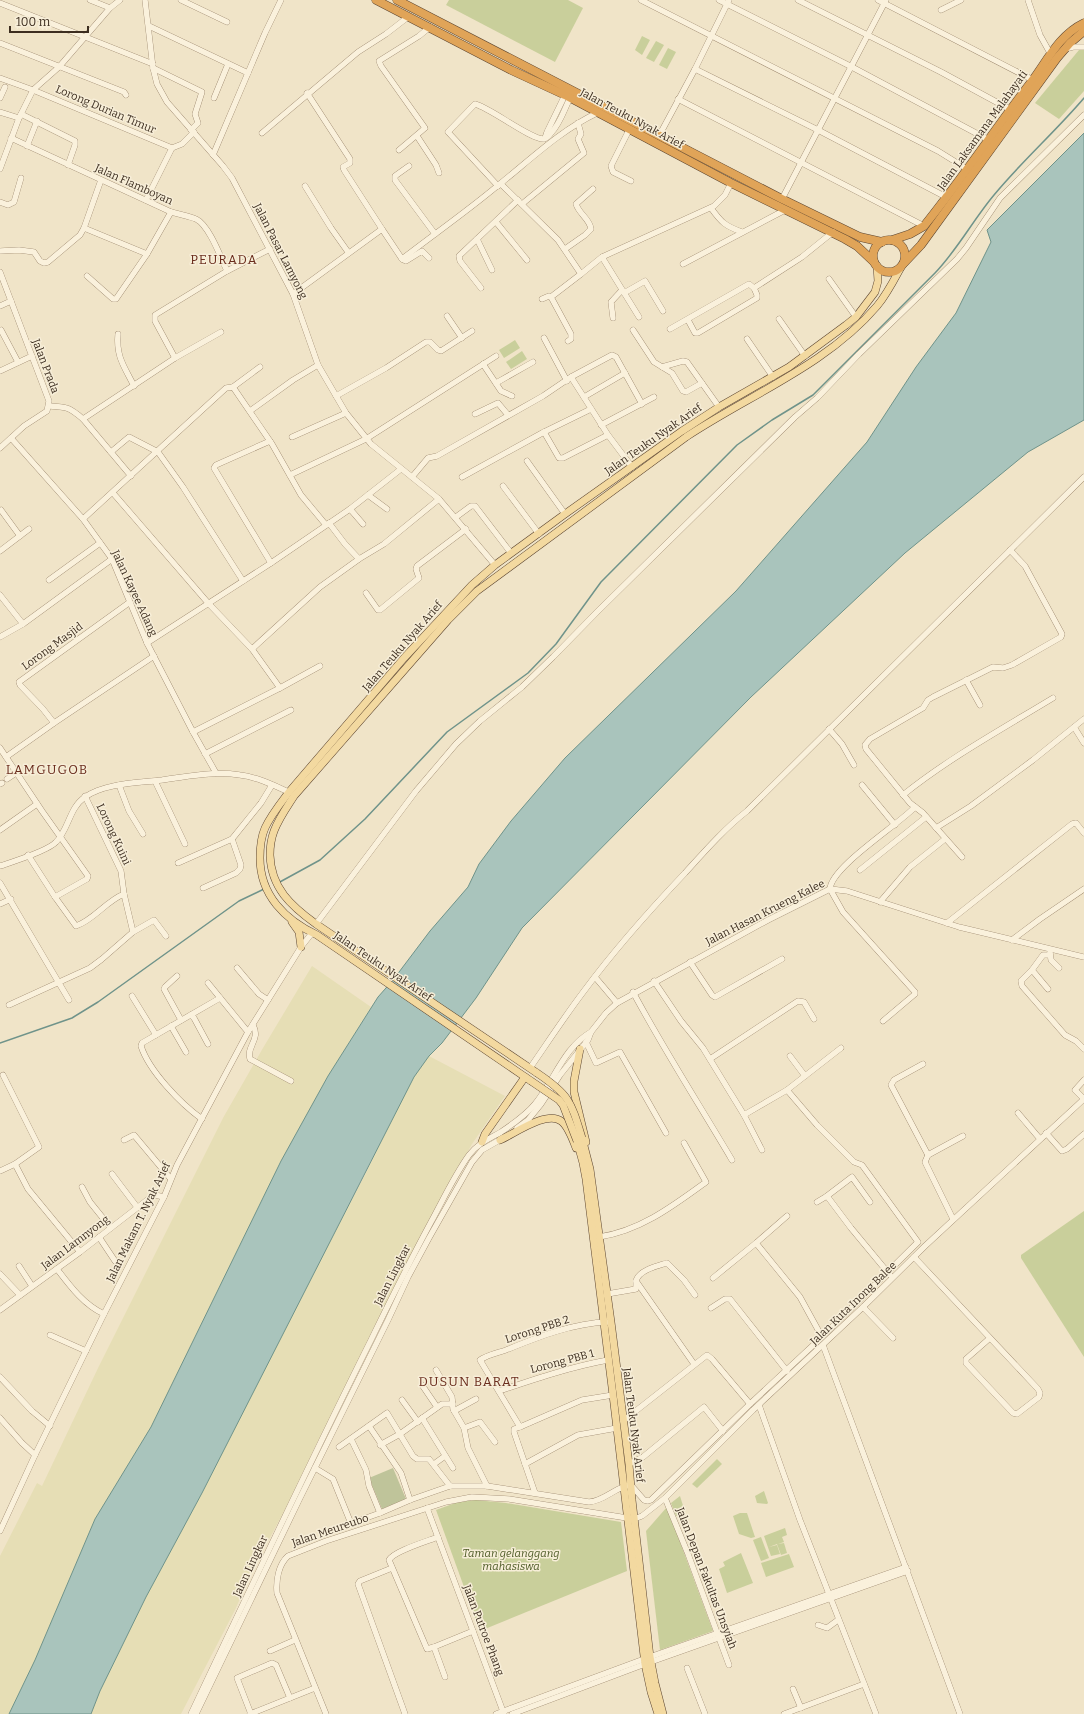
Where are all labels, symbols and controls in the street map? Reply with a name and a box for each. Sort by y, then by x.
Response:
scale bar [10,8,88,34]
text: 100 m [16,15,51,29]
street label: Jalan Laksamana Malahayati [934,67,1031,193]
street label: Lorong Durian Timur [54,82,158,137]
street label: Jalan Teuku Nyak Arief [577,85,687,152]
street label: Jalan Flamboyan [92,161,175,208]
street label: Jalan Pasar Lamyong [250,200,310,301]
district label: PEURADA [190,252,258,267]
street label: Jalan Prada [29,336,62,395]
street label: Jalan Teuku Nyak Arief [602,400,705,478]
street label: Jalan Kayee Adang [108,547,160,638]
street label: Jalan Teuku Nyak Arief [359,598,446,695]
street label: Lorong Masjid [19,620,86,673]
district label: LAMGUGOB [6,762,88,777]
street label: Lorong Kuini [94,801,134,868]
street label: Jalan Hasan Krueng Kalee [703,877,827,949]
street label: Jalan Teuku Nyak Arief [330,928,435,1005]
street label: Jalan Makam T. Nyak Arief [103,1159,174,1285]
street label: Jalan Lamnyong [38,1213,112,1273]
street label: Jalan Lingkar [371,1243,413,1309]
street label: Jalan Kuta Inong Balee [807,1259,899,1349]
street label: Lorong PBB 2 [503,1313,571,1346]
street label: Lorong PBB 1 [529,1347,596,1376]
street label: Jalan Teuku Nyak Arief [620,1366,647,1484]
district label: DUSUN BARAT [418,1374,520,1389]
street label: Jalan Depan Fakultas Unsyiah [673,1505,740,1651]
street label: Jalan Meureubo [289,1511,370,1550]
street label: Jalan Lingkar [230,1533,270,1600]
park label: Taman gelanggang mahasiswa [462,1547,560,1573]
street label: Jalan Putroe Phang [460,1582,507,1677]

